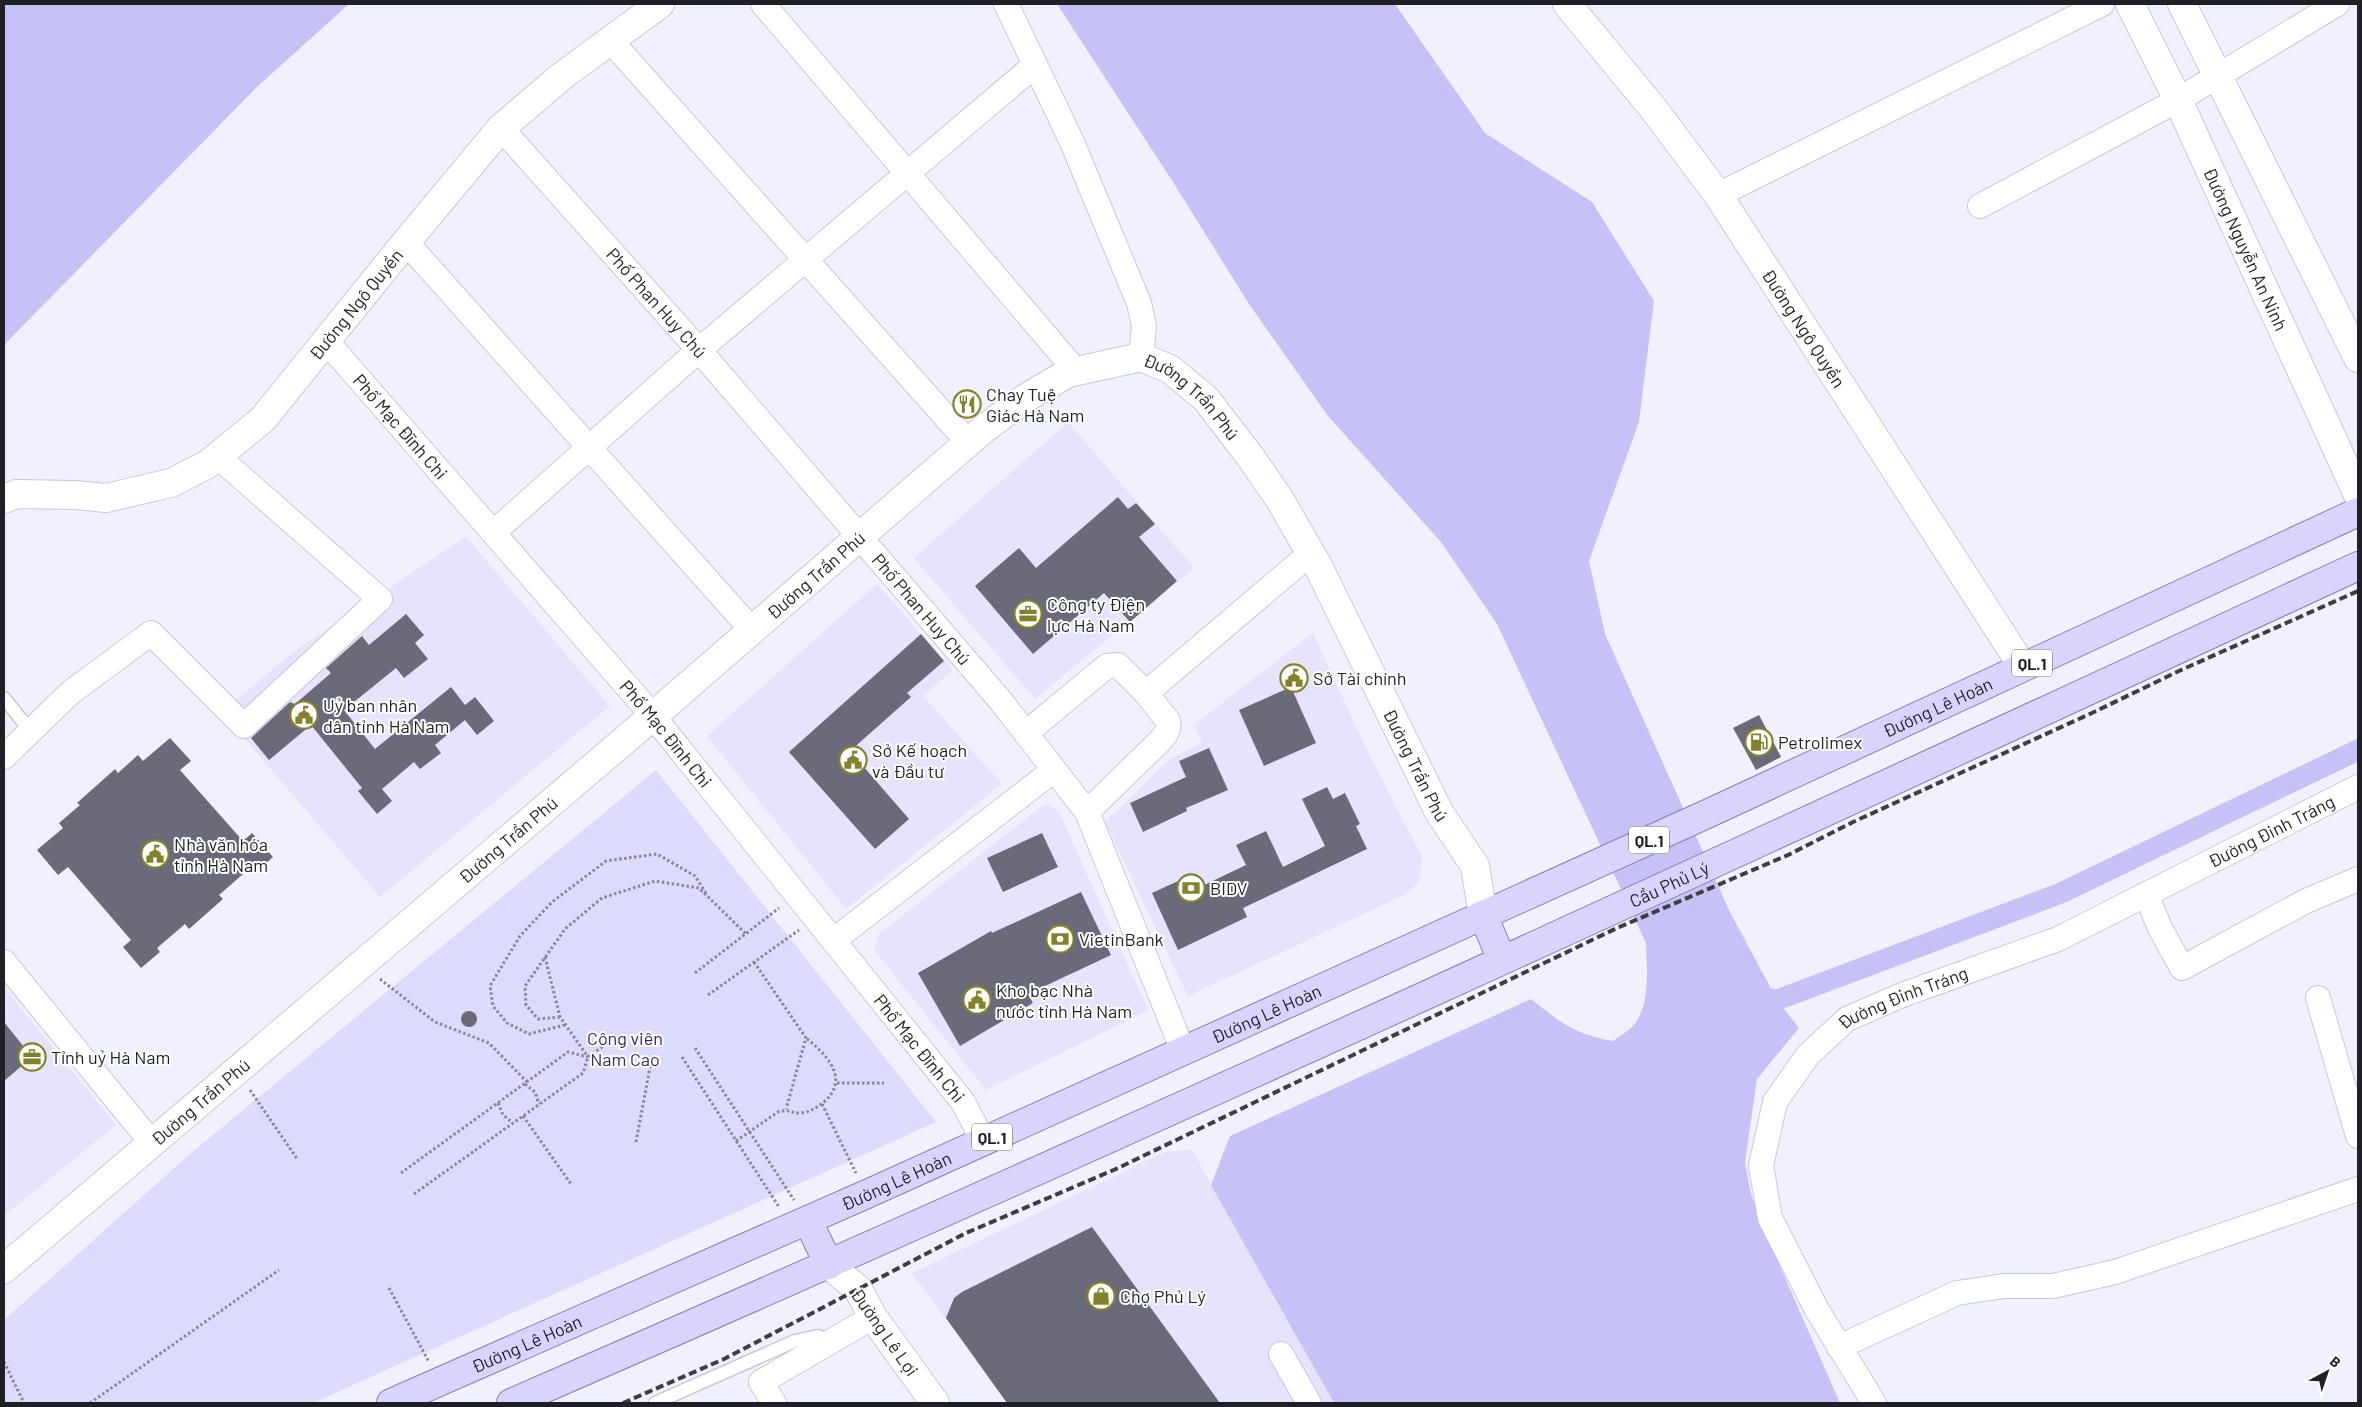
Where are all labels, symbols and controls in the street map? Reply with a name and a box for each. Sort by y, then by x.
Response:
street label: Đường Nguyễn An Ninh [2199,164,2293,334]
street label: Phố Phan Huy Chú [602,243,712,362]
street label: Đường Ngô Quyền [304,244,407,364]
street label: Đường Ngô Quyền [1758,265,1850,391]
street label: Đường Trần Phú [1141,348,1244,444]
street label: Phố Mạc Đĩnh Chi [349,369,453,484]
place label: Chay Tuệ Giác Hà Nam [986,383,1084,426]
restaurant icon: Chay Tuệ Giác Hà Nam [952,389,982,419]
street label: Đường Trần Phú [762,526,869,623]
street label: Phố Phan Huy Chú [868,549,976,669]
place label: Công ty Điện lực Hà Nam [1047,593,1145,636]
office icon: Công ty Điện lực Hà Nam [1013,599,1043,629]
road number: QL.1 [2012,650,2052,676]
public building icon: Sở Tài chính [1279,663,1309,693]
place label: Sở Tài chính [1313,667,1406,689]
street label: Đường Lê Hoàn [1879,672,1996,742]
street label: Phố Mạc Đĩnh Chi [615,675,717,792]
place label: Uỷ ban nhân dân tỉnh Hà Nam [323,694,449,737]
public building icon: Uỷ ban nhân dân tỉnh Hà Nam [289,700,319,730]
street label: Đường Trần Phú [1379,705,1453,826]
fuel station icon: Petrolimex [1744,727,1774,757]
place label: Petrolimex [1778,731,1862,753]
place label: Sở Kế hoạch và Đầu tư [872,739,967,782]
public building icon: Sở Kế hoạch và Đầu tư [838,745,868,775]
street label: Đường Đinh Tráng [2204,790,2338,872]
street label: Đường Trần Phú [454,791,562,888]
road number: QL.1 [1629,826,1669,854]
place label: Nhà văn hóa tỉnh Hà Nam [174,833,268,876]
public building icon: Nhà văn hóa tỉnh Hà Nam [140,839,170,869]
street label: Cầu Phủ Lý [1626,856,1712,912]
bank icon: BIDV [1176,873,1206,903]
place label: BIDV [1210,877,1248,899]
bank icon: VietinBank [1045,924,1075,954]
place label: VietinBank [1079,928,1164,950]
street label: Đường Đinh Tráng [1833,961,1971,1034]
place label: Kho bạc Nhà nước tỉnh Hà Nam [996,979,1132,1022]
street label: Đường Lê Hoàn [1208,979,1325,1048]
public building icon: Kho bạc Nhà nước tỉnh Hà Nam [962,985,992,1015]
street label: Phố Mạc Đĩnh Chi [870,989,970,1107]
park label: Công viên Nam Cao [587,1027,663,1070]
office icon: Tỉnh uỷ Hà Nam [17,1042,47,1072]
place label: Tỉnh uỷ Hà Nam [51,1046,170,1068]
street label: Đường Trần Phú [147,1053,254,1150]
road number: QL.1 [972,1124,1012,1150]
street label: Đường Lê Hoàn [838,1146,955,1215]
shop icon: Chợ Phủ Lý [1086,1281,1116,1311]
street label: Đường Lê Lợi [847,1284,923,1380]
place label: Chợ Phủ Lý [1120,1285,1206,1307]
street label: Đường Lê Hoàn [468,1310,585,1377]
north arrow [2302,1347,2352,1397]
text: B [2327,1352,2344,1371]

